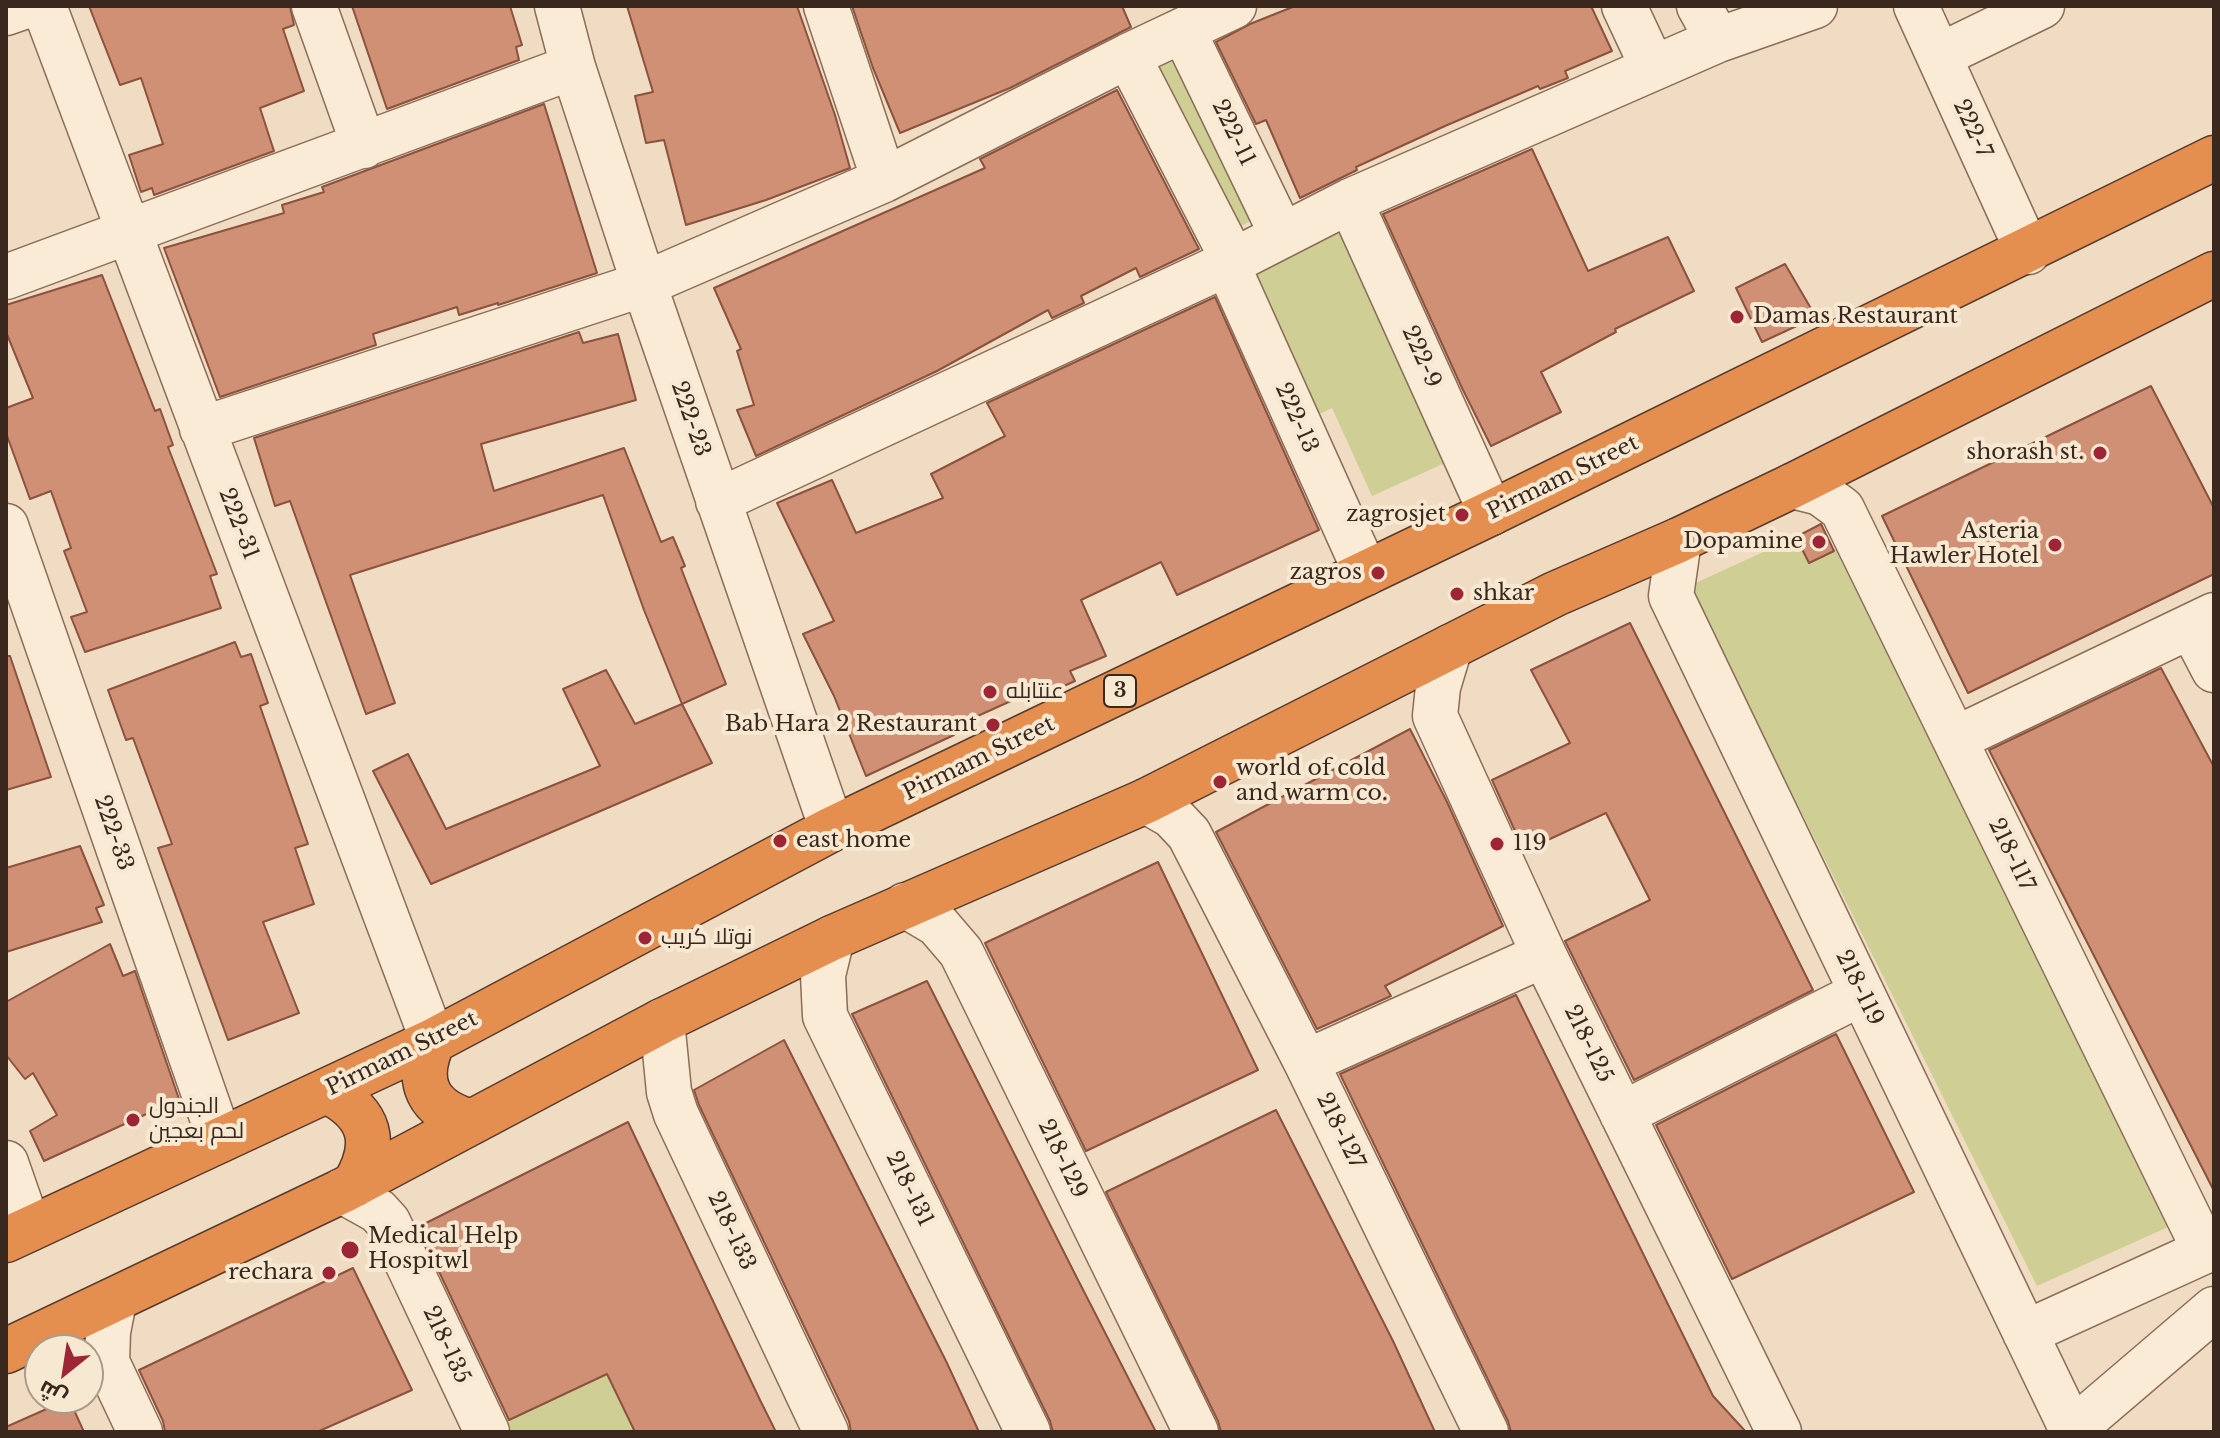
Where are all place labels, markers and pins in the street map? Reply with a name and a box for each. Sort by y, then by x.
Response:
place label: Damas Restaurant [1753,304,1958,330]
marker: Damas Restaurant [1728,308,1746,326]
place label: shorash st. [1966,440,2084,466]
marker: shorash st. [2091,444,2109,462]
place label: zagrosjet [1346,502,1446,528]
marker: zagrosjet [1453,506,1471,524]
place label: Asteria Hawler Hotel [1890,519,2039,570]
place label: Dopamine [1683,529,1803,555]
marker: Dopamine [1810,533,1828,551]
marker: Asteria Hawler Hotel [2046,536,2064,554]
place label: zagros [1290,560,1362,586]
marker: zagros [1369,564,1387,582]
place label: shkar [1473,581,1534,607]
marker: shkar [1448,585,1466,603]
place label: عنتابله [1006,679,1064,705]
marker: عنتابله [981,683,999,701]
place label: Bab Hara 2 Restaurant [725,712,977,738]
marker: Bab Hara 2 Restaurant [984,716,1002,734]
place label: world of cold and warm co. [1236,756,1388,808]
marker: world of cold and warm co. [1211,773,1229,791]
place label: east home [796,828,911,854]
place label: 119 [1513,831,1547,857]
marker: east home [771,832,789,850]
marker: 119 [1488,835,1506,853]
place label: نوتلا كريب [661,925,752,951]
marker: نوتلا كريب [636,929,654,947]
place label: الجندول لحم بعجين [149,1094,244,1146]
marker: الجندول لحم بعجين [124,1111,142,1129]
place label: Medical Help Hospitwl [368,1224,518,1276]
marker: Medical Help Hospitwl [339,1239,361,1261]
place label: rechara [228,1260,313,1286]
marker: rechara [320,1264,338,1282]

